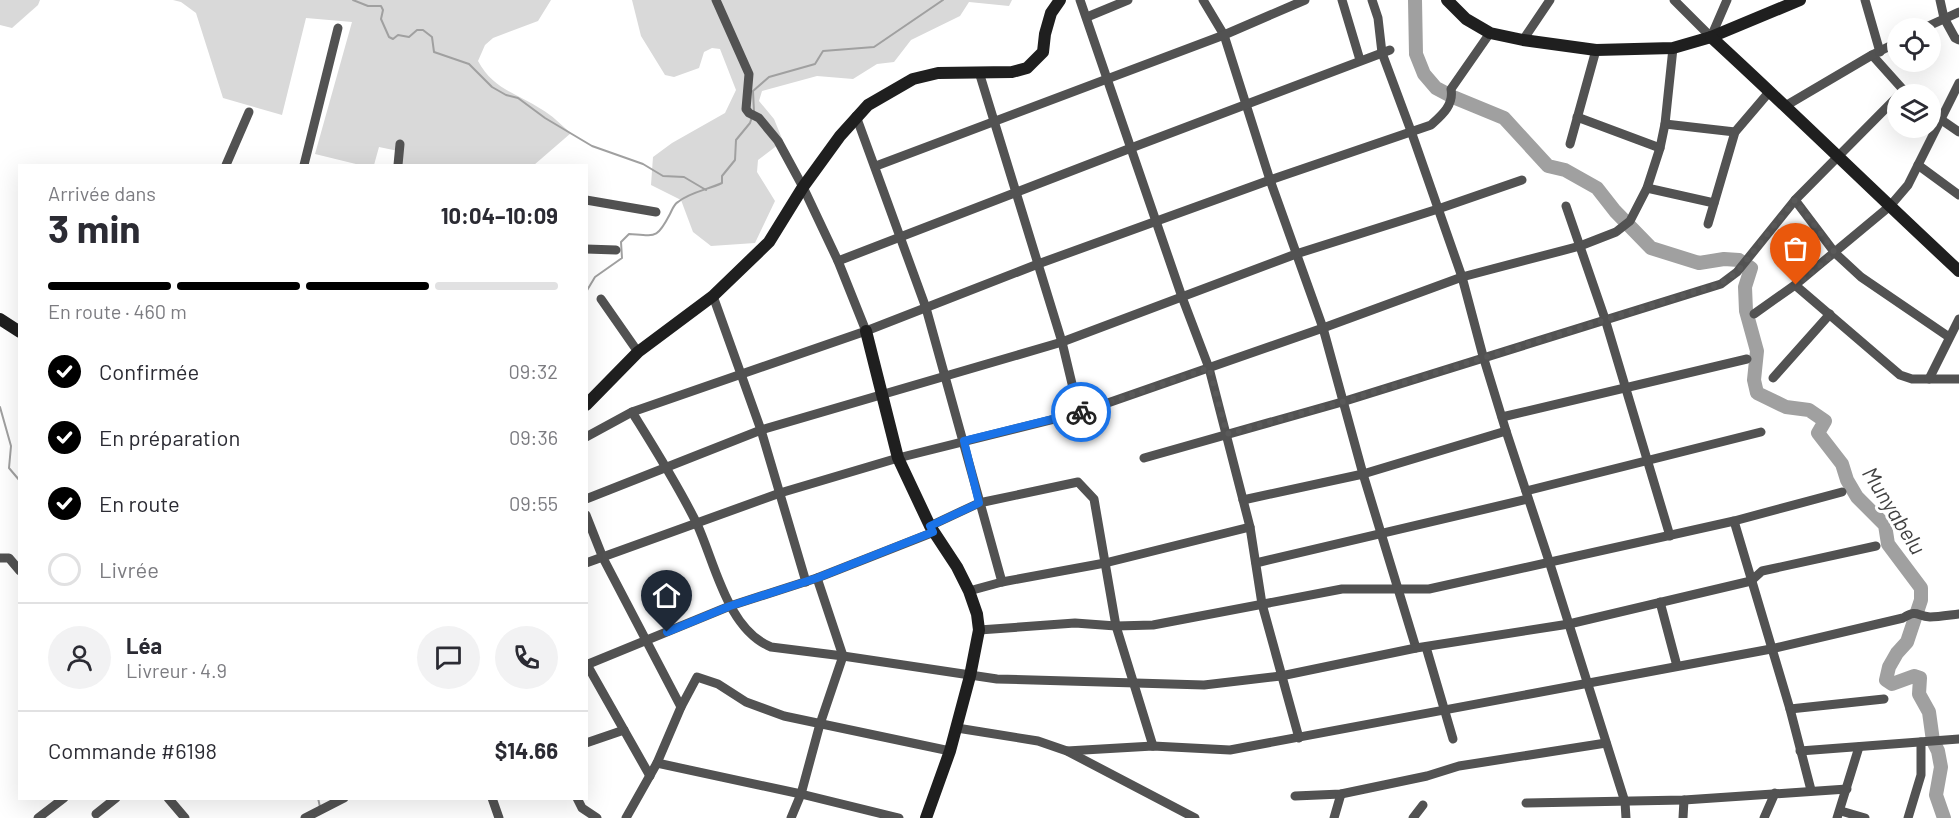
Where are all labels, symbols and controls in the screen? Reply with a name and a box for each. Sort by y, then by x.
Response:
map controls [1887,18,1941,138]
button: locate [1887,18,1941,72]
button: layers [1887,84,1941,138]
text: Arrivée dans [48,181,156,205]
text: 10:04–10:09 [441,202,558,228]
text: 3 min [48,204,141,251]
pin [1770,223,1821,285]
icon: bag [1779,232,1812,265]
text: En route · 460 m [48,299,187,323]
icon: check [48,355,81,388]
text: Confirmée [99,358,199,384]
text: 09:32 [508,359,558,383]
courier [1051,382,1111,442]
icon: bike [1065,396,1098,429]
icon: check [48,421,81,454]
text: En préparation [99,424,240,450]
text: 09:36 [509,425,558,449]
water label: Munyabelu [1858,461,1932,559]
icon: check [48,487,81,520]
text: En route [99,490,180,516]
text: 09:55 [509,491,558,515]
text: Livrée [99,556,159,582]
pin [641,570,692,632]
icon: home [650,579,683,612]
button: person [48,626,111,689]
button: chat [417,626,480,689]
button: phone [495,626,558,689]
text: Léa [126,632,162,658]
text: Livreur · 4.9 [126,658,227,682]
text: Commande #6198 [48,737,217,763]
text: $14.66 [495,737,558,763]

